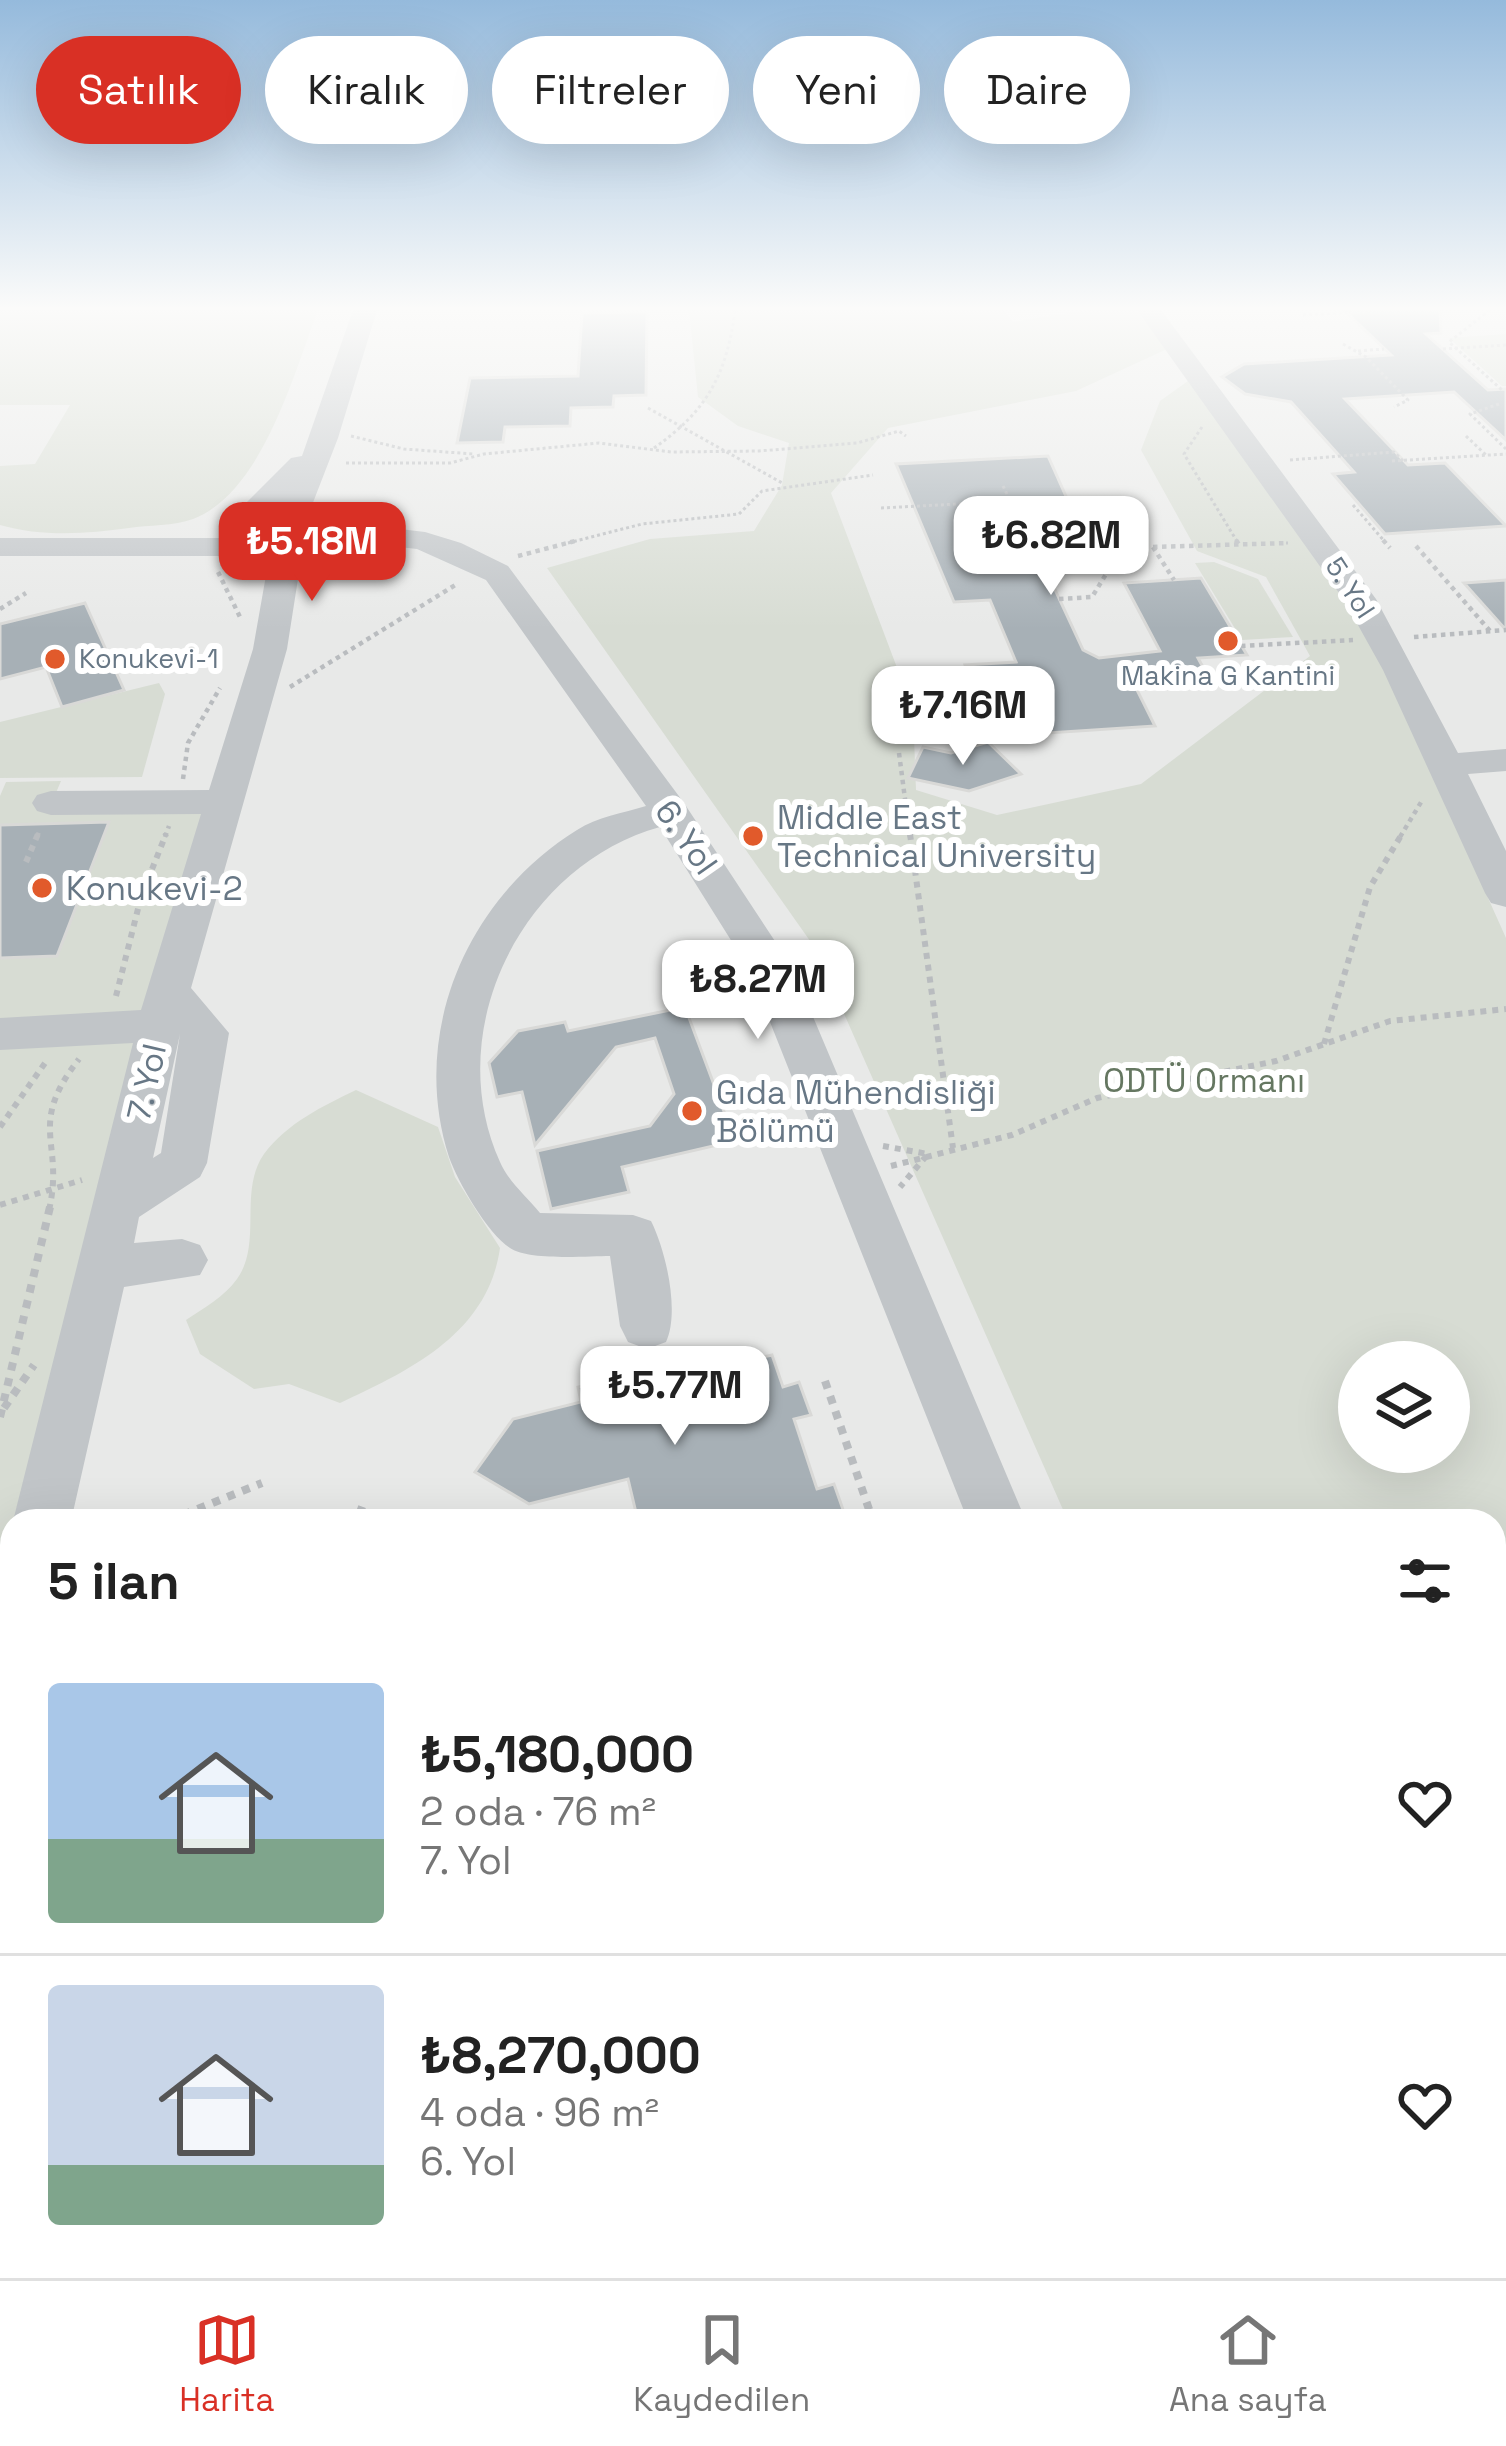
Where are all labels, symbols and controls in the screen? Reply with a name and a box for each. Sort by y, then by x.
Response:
chip: Satılık [36,36,241,144]
chip: Kiralık [265,36,468,144]
chip: Filtreler [492,36,729,144]
chip: Yeni [753,36,920,144]
chip: Daire [944,36,1130,144]
pin: ₺6.82M [953,496,1149,598]
pin: ₺5.18M [214,502,410,604]
text: ₺6.82M [981,510,1121,559]
text: ₺5.18M [246,516,378,565]
street label: 5. Yol [1318,550,1383,625]
marker: Makina G Kantini [1215,628,1241,654]
place label: Konukevi-1 [79,641,218,676]
marker: Konukevi-1 [42,646,68,672]
place label: Makina G Kantini [1121,658,1335,693]
pin: ₺7.16M [865,666,1061,768]
text: ₺7.16M [899,680,1027,729]
street label: 6. Yol [646,792,727,883]
place label: Middle East Technical University [777,797,1096,877]
marker: Middle East Technical University [740,823,766,849]
place label: Konukevi-2 [66,868,243,910]
marker: Konukevi-2 [29,875,55,901]
pin: ₺8.27M [660,940,856,1042]
text: ₺8.27M [689,954,827,1003]
street label: 7. Yol [118,1040,176,1125]
park label: ODTÜ Ormanı [1103,1060,1305,1102]
place label: Gıda Mühendisliği Bölümü [716,1072,995,1152]
marker: Gıda Mühendisliği Bölümü [679,1098,705,1124]
map controls [1338,1341,1470,1473]
button: layers [1338,1341,1470,1473]
pin: ₺5.77M [577,1346,773,1448]
text: ₺5.77M [607,1360,743,1409]
icon: filters [1392,1548,1458,1614]
text: 5 ilan [48,1549,180,1614]
text: ₺5,180,000 [420,1722,694,1787]
icon: home [144,1731,288,1875]
icon: heart [1392,1770,1458,1836]
text: 2 oda · 76 m² [420,1787,656,1836]
text: 7. Yol [420,1836,512,1885]
text: ₺8,270,000 [420,2023,701,2088]
icon: home [144,2033,288,2177]
icon: heart [1392,2072,1458,2138]
text: 4 oda · 96 m² [420,2088,659,2137]
text: 6. Yol [420,2137,516,2186]
tab: Harita [179,2307,275,2421]
tab: Kaydedilen [633,2307,810,2421]
tab: Ana sayfa [1169,2307,1327,2421]

